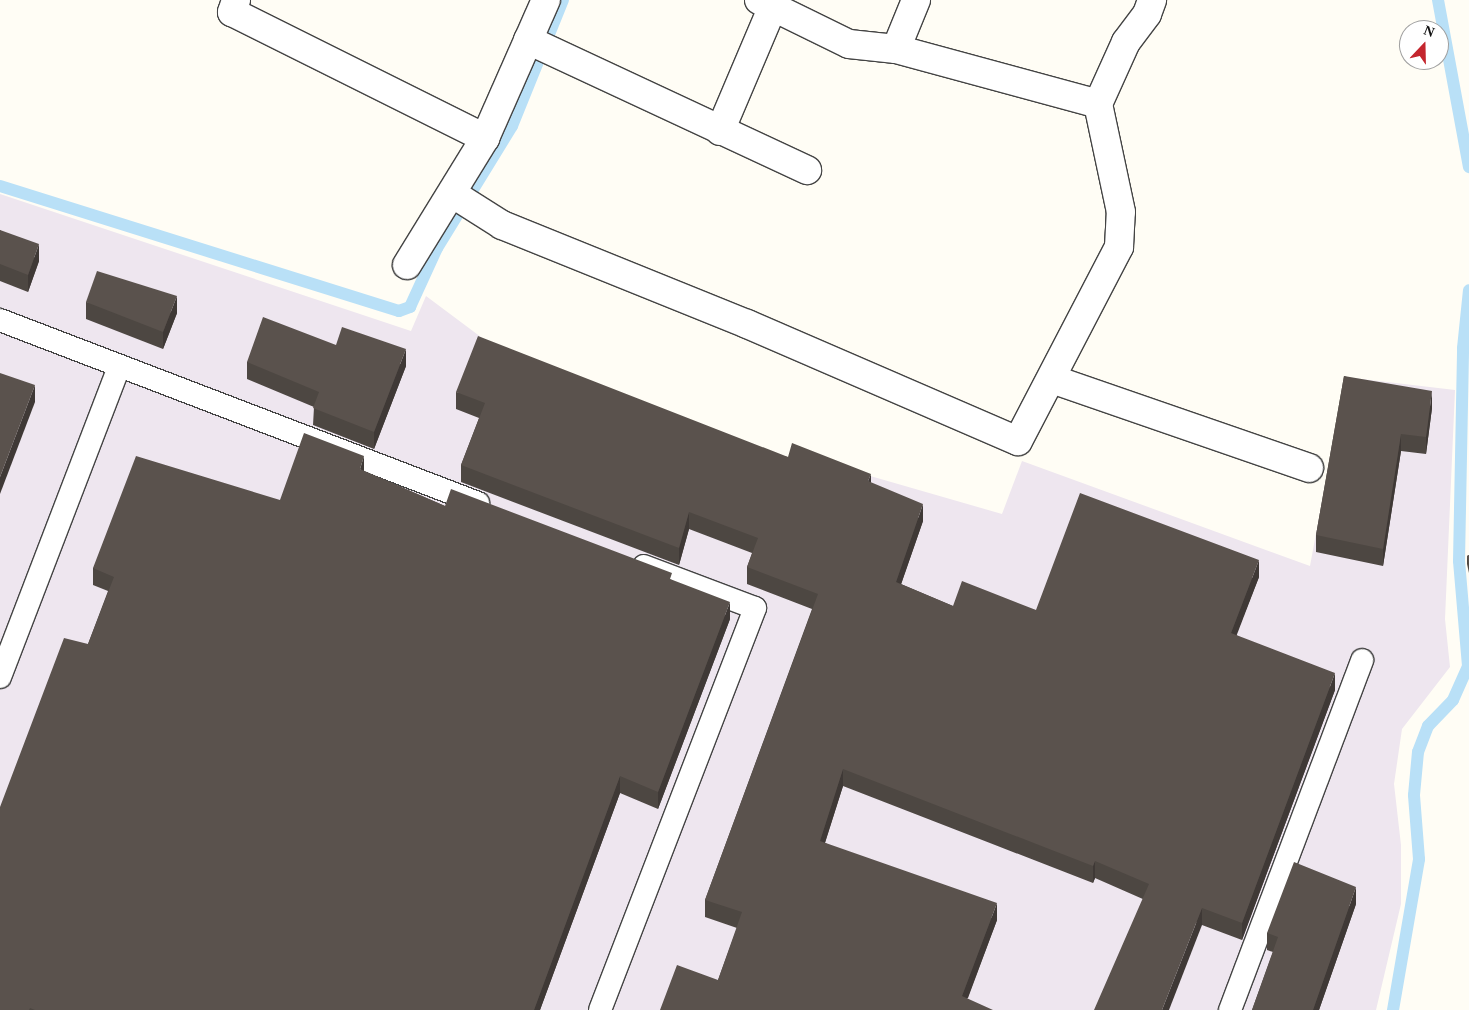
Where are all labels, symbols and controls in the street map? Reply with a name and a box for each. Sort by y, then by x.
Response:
north arrow [1399,20,1449,70]
text: N [1422,23,1437,40]

